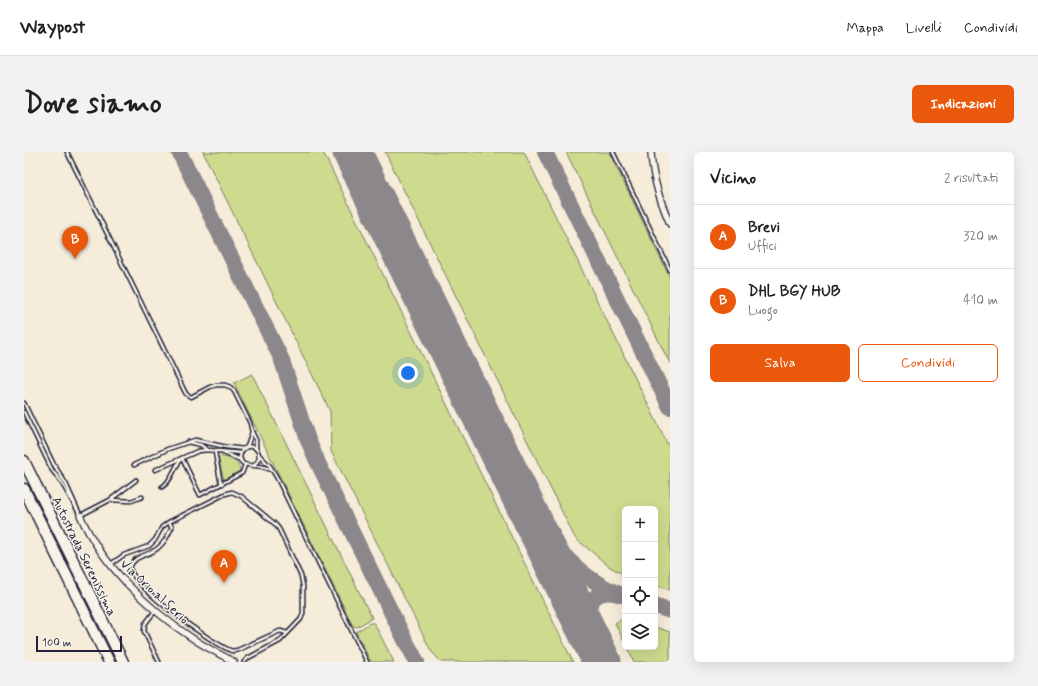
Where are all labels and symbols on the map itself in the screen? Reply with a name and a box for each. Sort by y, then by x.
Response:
pin: B [62,226,88,259]
your location [398,363,418,383]
street label: Autostrada Serenissima [47,494,120,620]
pin: A [211,550,237,583]
street label: Via Orio al Serio [116,556,192,628]
scale bar [36,634,122,653]

